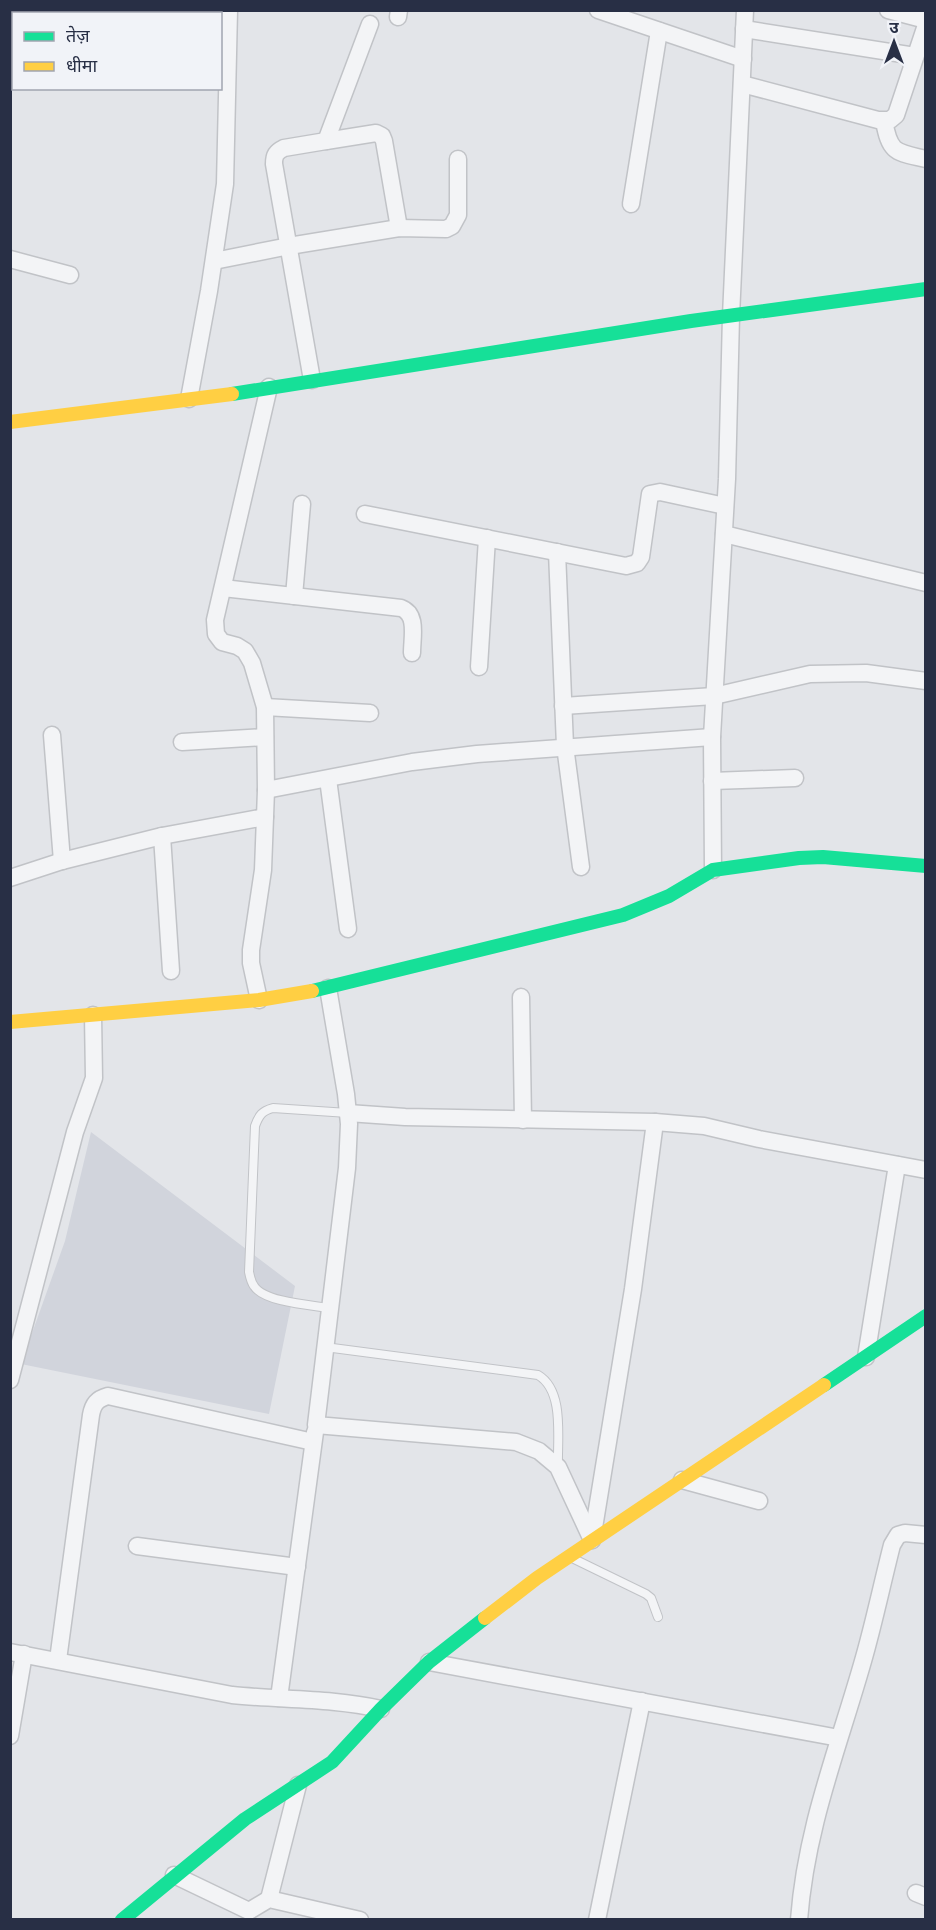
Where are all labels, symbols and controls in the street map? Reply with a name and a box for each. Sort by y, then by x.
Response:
legend [12,12,222,90]
north arrow [864,12,924,72]
text: उ [889,17,899,37]
text: तेज़ [66,25,90,46]
text: धीमा [66,55,97,76]

